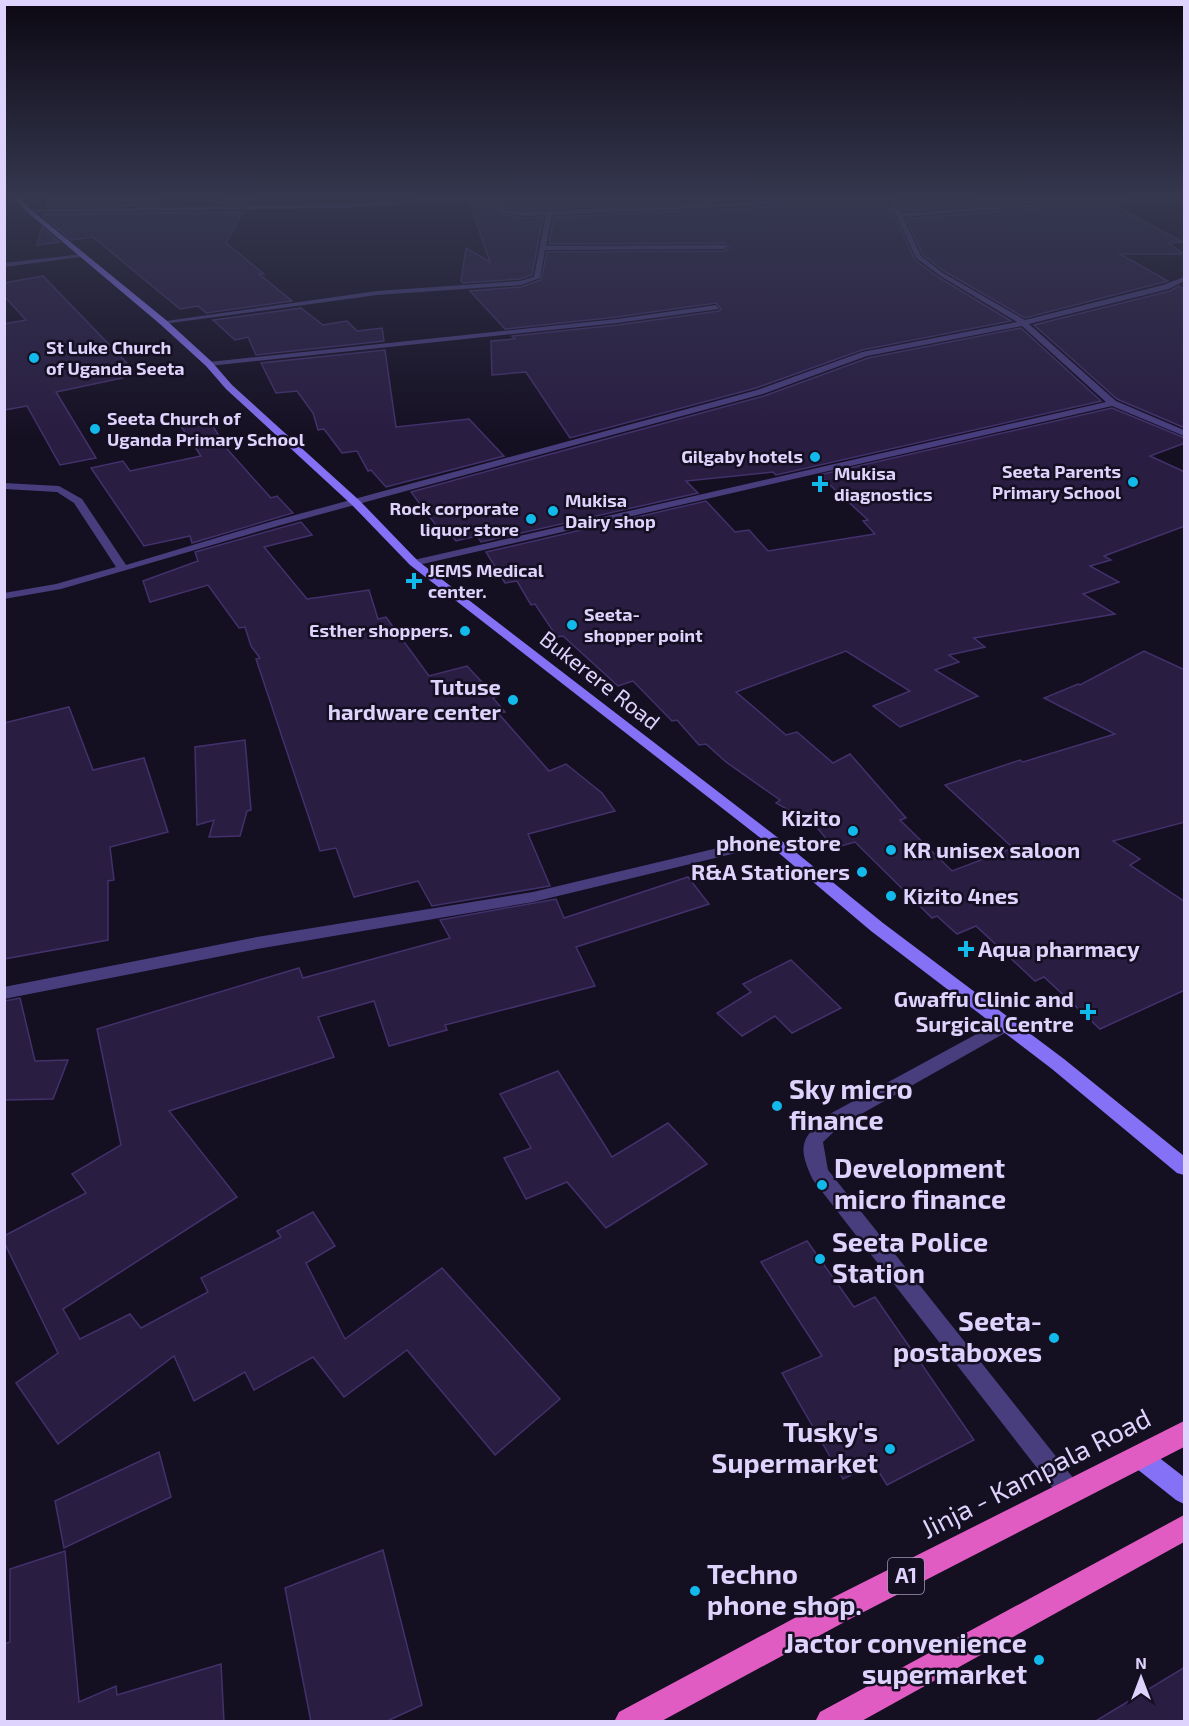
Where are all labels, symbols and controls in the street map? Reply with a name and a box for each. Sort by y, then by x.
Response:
place label: St Luke Church of Uganda Seeta [46,336,185,379]
marker: St Luke Church of Uganda Seeta [27,351,41,365]
place label: Seeta Church of Uganda Primary School [107,407,305,450]
marker: Seeta Church of Uganda Primary School [88,422,102,436]
place label: Gilgaby hotels [681,445,803,467]
marker: Gilgaby hotels [808,450,822,464]
place label: Seeta Parents Primary School [992,460,1121,503]
place label: Mukisa diagnostics [834,462,933,505]
marker: Mukisa diagnostics [811,475,829,493]
marker: Seeta Parents Primary School [1126,475,1140,489]
place label: Mukisa Dairy shop [565,489,656,532]
place label: Rock corporate liquor store [390,497,519,540]
marker: Mukisa Dairy shop [546,504,560,518]
marker: Rock corporate liquor store [524,512,538,526]
place label: JEMS Medical center. [428,559,544,602]
marker: JEMS Medical center. [405,572,423,590]
place label: Seeta- shopper point [584,603,703,646]
marker: Seeta- shopper point [565,618,579,632]
place label: Esther shoppers. [309,619,453,641]
marker: Esther shoppers. [458,624,472,638]
street label: Bukerere Road [535,624,666,734]
place label: Tutuse hardware center [328,673,502,724]
marker: Tutuse hardware center [506,693,520,707]
place label: Kizito phone store [716,804,841,855]
marker: Kizito phone store [846,824,860,838]
place label: KR unisex saloon [903,836,1080,862]
marker: KR unisex saloon [884,843,898,857]
place label: R&A Stationers [691,858,850,884]
marker: R&A Stationers [855,865,869,879]
place label: Kizito 4nes [903,882,1019,908]
marker: Kizito 4nes [884,889,898,903]
place label: Aqua pharmacy [978,935,1140,962]
marker: Aqua pharmacy [959,942,973,956]
place label: Gwaffu Clinic and Surgical Centre [894,985,1074,1036]
marker: Gwaffu Clinic and Surgical Centre [1079,1003,1097,1021]
place label: Sky micro finance [789,1072,913,1135]
marker: Sky micro finance [770,1099,784,1113]
place label: Development micro finance [834,1151,1006,1214]
marker: Development micro finance [815,1178,829,1192]
place label: Seeta Police Station [832,1225,988,1288]
marker: Seeta Police Station [813,1252,827,1266]
place label: Seeta- postaboxes [893,1304,1042,1367]
marker: Seeta- postaboxes [1047,1331,1061,1345]
street label: Jinja - Kampala Road [915,1400,1156,1545]
place label: Tusky's Supermarket [712,1415,878,1478]
marker: Tusky's Supermarket [883,1442,897,1456]
place label: Techno phone shop. [707,1557,862,1620]
road number: A1 [888,1558,924,1594]
marker: Techno phone shop. [688,1584,702,1598]
place label: Jactor convenience supermarket [784,1626,1027,1689]
north arrow [1111,1648,1171,1708]
marker: Jactor convenience supermarket [1032,1653,1046,1667]
text: N [1135,1653,1147,1672]

